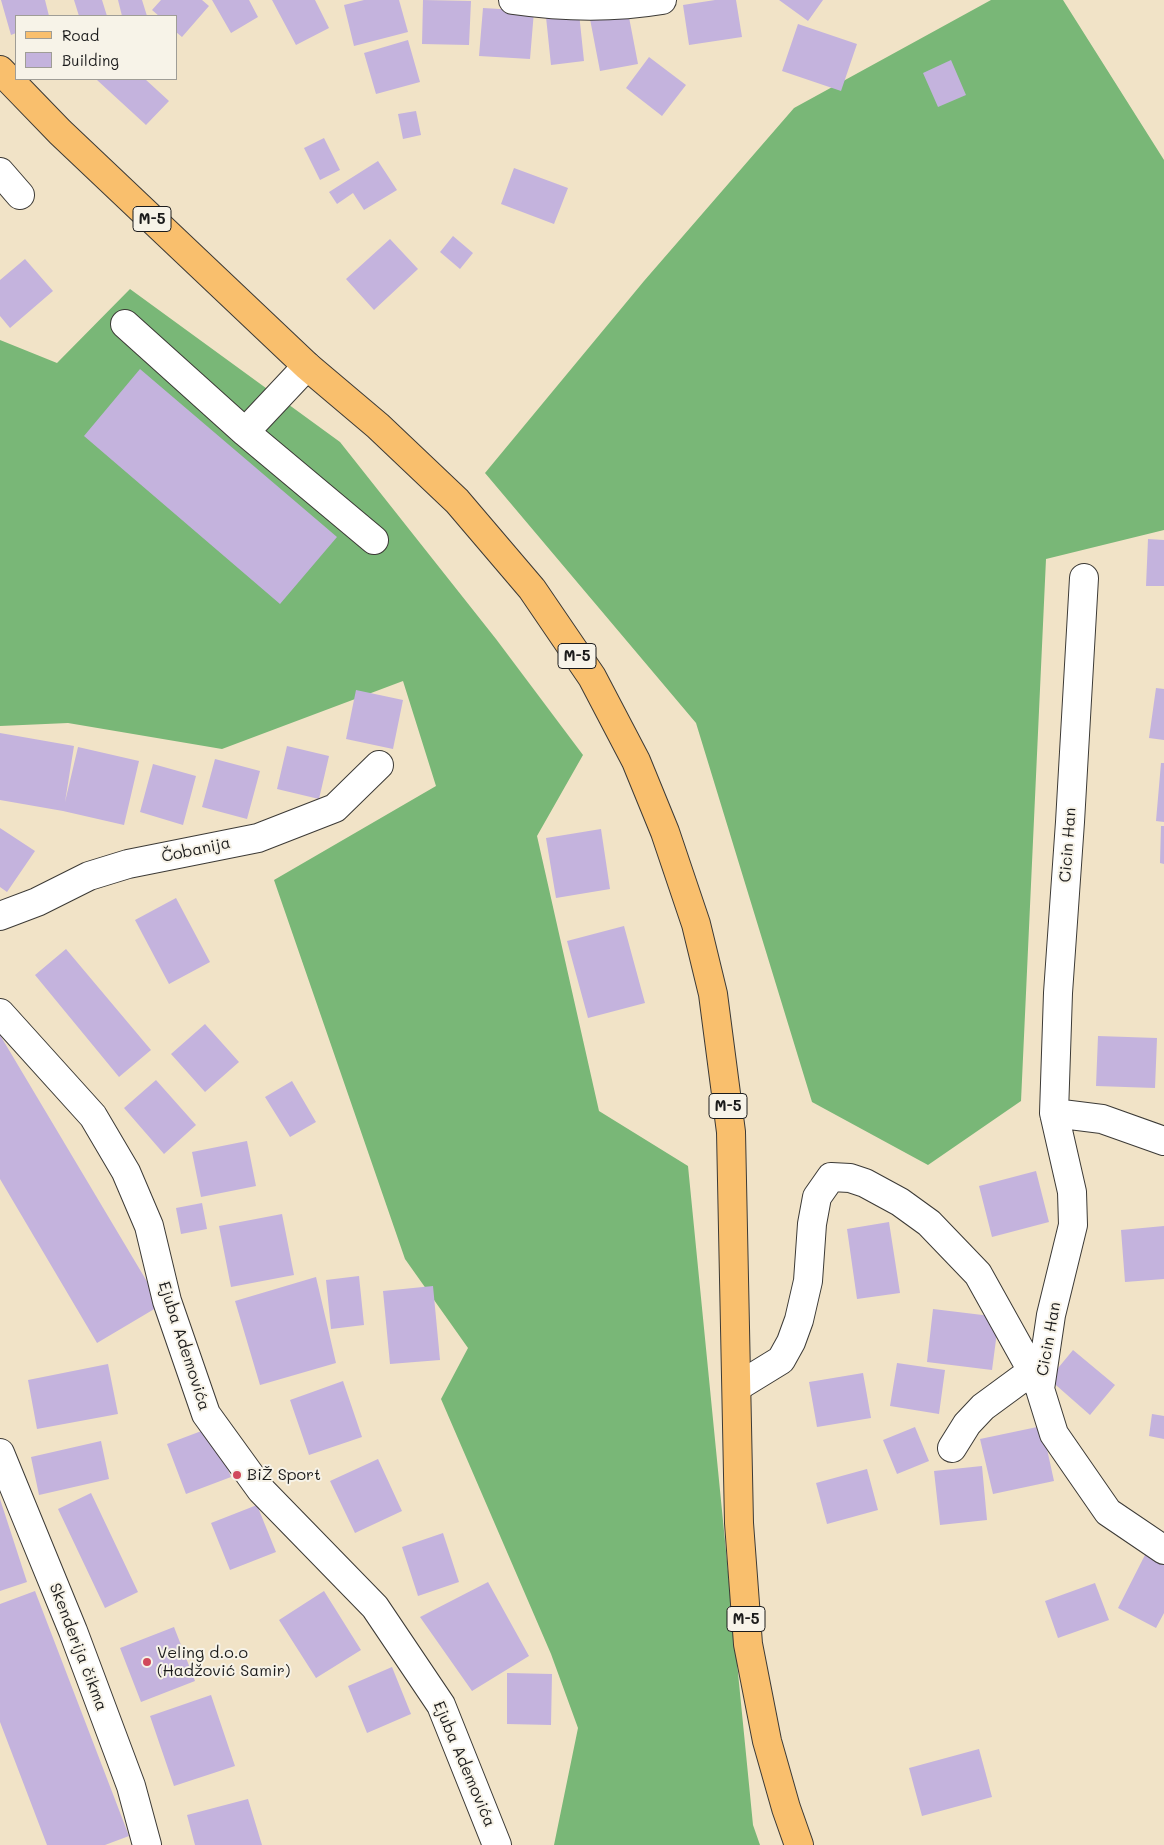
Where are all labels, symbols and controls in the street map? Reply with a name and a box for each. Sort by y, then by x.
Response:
legend [15,15,178,80]
text: Road [62,25,99,45]
text: Building [62,50,119,70]
road number: M-5 [133,206,171,232]
road number: M-5 [558,644,596,668]
street label: Cicin Han [1056,807,1080,883]
street label: Čobanija [160,833,232,867]
road number: M-5 [709,1094,747,1118]
street label: Ejuba Ademovića [154,1279,214,1413]
street label: Cicin Han [1033,1300,1065,1378]
place label: BiŽ Sport [247,1465,321,1485]
marker: BiŽ Sport [231,1469,243,1481]
street label: Skenderija čikma [45,1580,111,1714]
road number: M-5 [727,1606,765,1632]
place label: Veling d.o.o (Hadžović Samir) [157,1643,290,1681]
marker: Veling d.o.o (Hadžović Samir) [141,1656,153,1668]
street label: Ejuba Ademovića [429,1698,499,1830]

